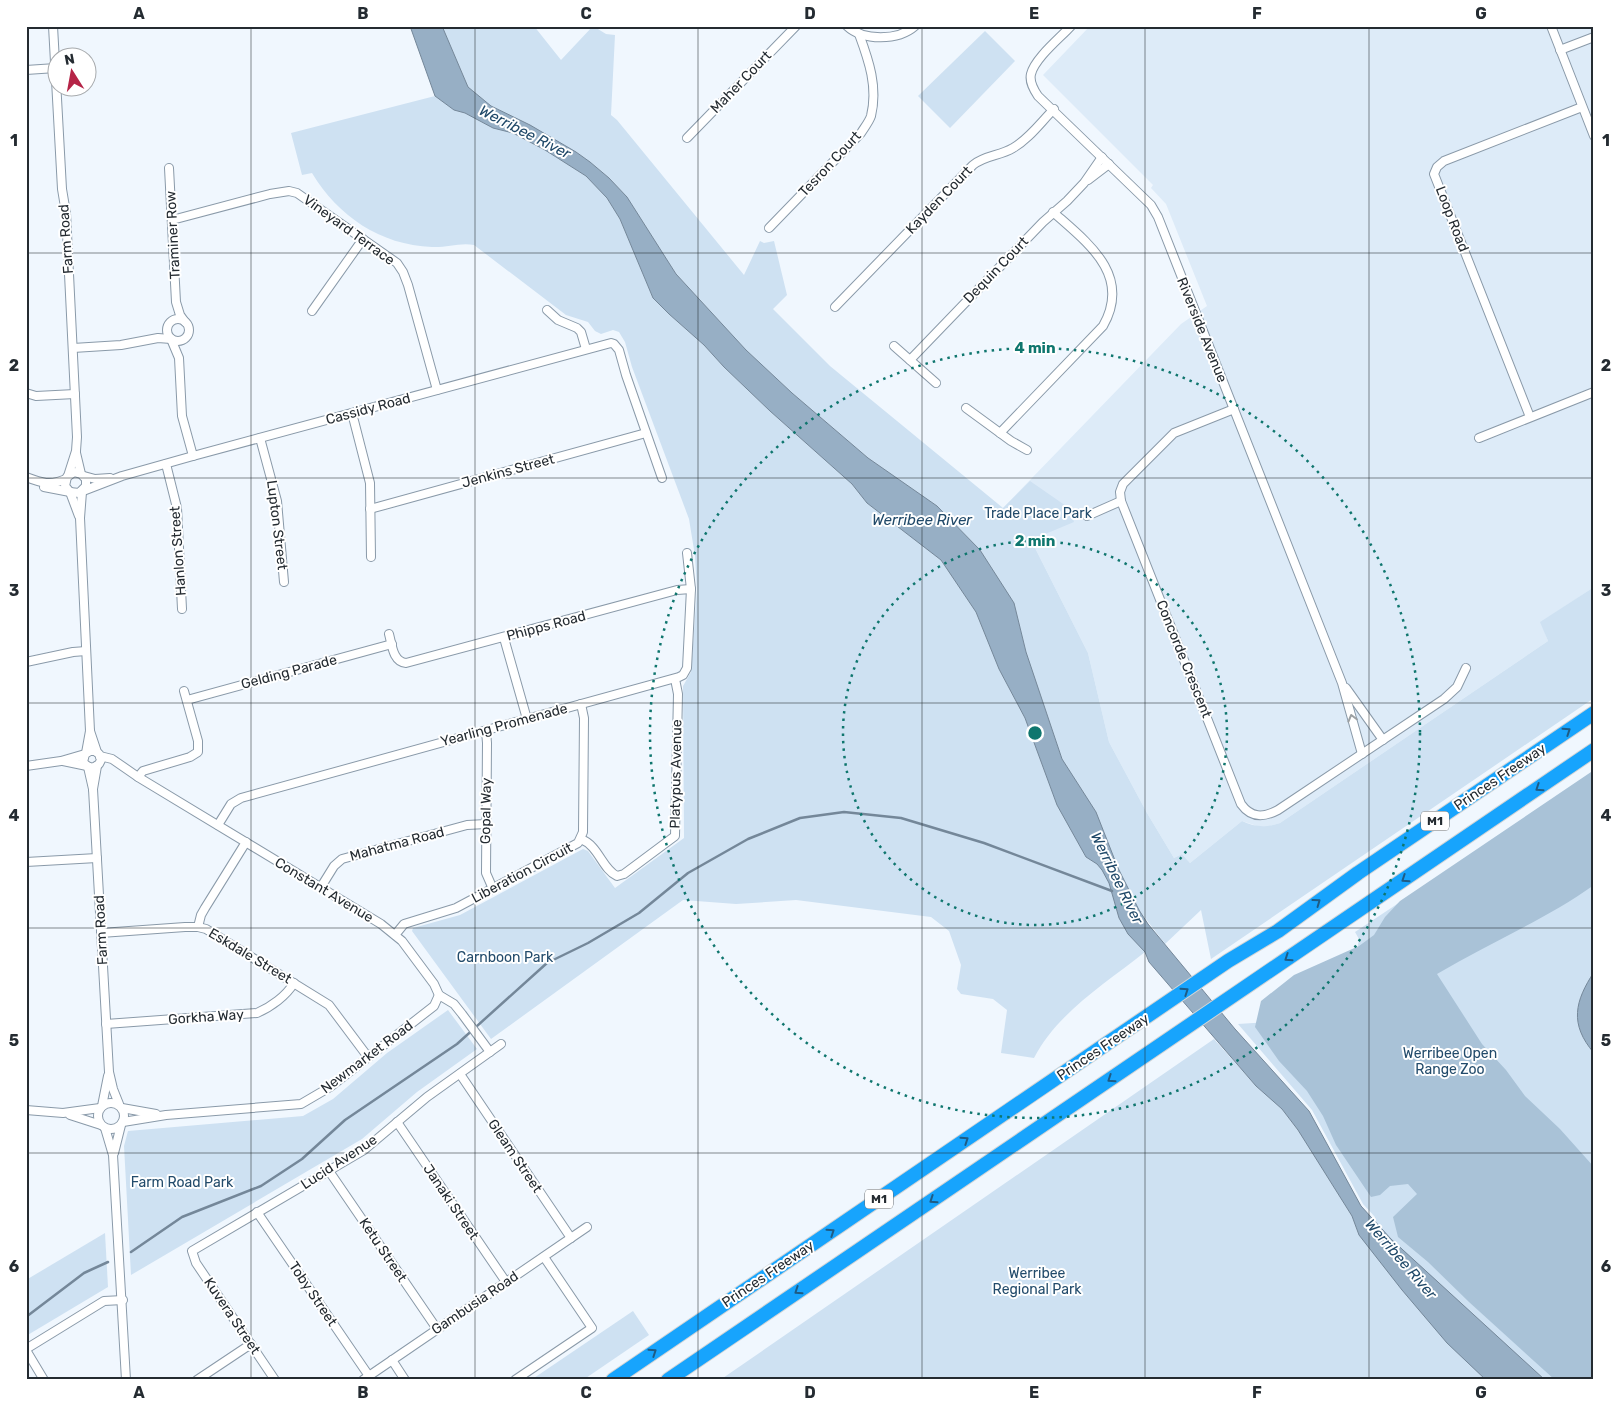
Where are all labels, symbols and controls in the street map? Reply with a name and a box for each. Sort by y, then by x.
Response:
text: A [133,4,145,23]
text: B [357,4,369,23]
text: C [580,4,592,23]
text: D [804,4,816,23]
text: E [1029,4,1039,23]
text: F [1252,4,1262,23]
text: G [1475,4,1487,23]
street label: Maher Court [707,47,775,117]
north arrow [48,48,98,98]
text: N [63,50,76,69]
water label: Werribee River [476,101,575,163]
street label: Tesron Court [795,127,865,200]
text: 1 [10,131,18,150]
text: 1 [1602,131,1610,150]
street label: Kayden Court [902,162,976,238]
street label: Loop Road [1432,184,1472,254]
street label: Traminer Row [162,190,184,280]
street label: Vineyard Terrace [300,191,398,269]
street label: Farm Road [55,204,77,274]
street label: Dequin Court [960,233,1032,307]
street label: Riverside Avenue [1173,275,1231,385]
text: 4 min [1014,339,1056,357]
text: 2 [9,356,19,375]
text: 2 [1601,356,1611,375]
street label: Cassidy Road [324,390,412,428]
street label: Jenkins Street [460,450,557,492]
street label: Lupton Street [263,479,291,571]
street label: Hanlon Street [166,505,190,597]
park label: Trade Place Park [984,505,1093,522]
water label: Werribee River [872,511,973,529]
text: 2 min [1015,532,1055,550]
text: 3 [9,581,19,600]
text: 3 [1601,581,1611,600]
street label: Concorde Crescent [1153,598,1216,721]
street label: Phipps Road [505,607,587,645]
street label: Gelding Parade [239,651,339,693]
street label: Yearling Promenade [439,700,569,750]
one-way arrow [1347,714,1358,723]
street label: Platypus Avenue [667,719,685,829]
centre of rings [1026,724,1044,742]
one-way arrow [1561,728,1571,737]
street label: Princes Freeway [1451,740,1549,814]
street label: Gopal Way [477,777,495,844]
one-way arrow [1535,781,1544,791]
text: 4 [9,806,20,825]
text: 4 [1601,806,1612,825]
road number: M1 [1421,811,1449,830]
street label: Mahatma Road [348,823,446,865]
water label: Werribee River [1087,829,1148,928]
street label: Liberation Circuit [469,839,576,907]
street label: Constant Avenue [272,854,377,926]
one-way arrow [1401,873,1411,882]
street label: Farm Road [91,895,111,965]
one-way arrow [1311,899,1321,908]
street label: Eskdale Street [205,925,295,988]
park label: Carnboon Park [457,949,554,966]
one-way arrow [1285,952,1294,962]
one-way arrow [1179,988,1189,997]
street label: Gorkha Way [168,1006,245,1028]
street label: Princes Freeway [1054,1010,1152,1084]
street label: Newmarket Road [318,1017,416,1097]
text: 5 [9,1031,19,1050]
text: 5 [1601,1031,1611,1050]
park label: Werribee Open Range Zoo [1403,1045,1497,1078]
one-way arrow [1107,1073,1116,1082]
street label: Gleam Street [484,1116,546,1196]
street label: Lucid Avenue [298,1131,381,1193]
one-way arrow [959,1137,969,1146]
street label: Janaki Street [420,1161,483,1243]
park label: Farm Road Park [131,1174,234,1191]
road number: M1 [865,1190,893,1208]
one-way arrow [929,1194,939,1203]
street label: Ketu Street [355,1215,411,1286]
water label: Werribee River [1361,1215,1441,1304]
one-way arrow [826,1228,835,1238]
street label: Princes Freeway [719,1237,817,1311]
text: 6 [9,1257,19,1276]
text: 6 [1601,1257,1611,1276]
street label: Toby Street [285,1259,341,1330]
park label: Werribee Regional Park [993,1265,1082,1298]
street label: Gambusia Road [428,1268,522,1338]
street label: Kuvera Street [200,1274,264,1358]
one-way arrow [795,1285,804,1294]
one-way arrow [647,1349,657,1358]
text: A [133,1383,145,1402]
text: B [357,1383,369,1402]
text: C [580,1383,592,1402]
text: D [804,1383,816,1402]
text: E [1029,1383,1039,1402]
text: F [1252,1383,1262,1402]
text: G [1475,1383,1487,1402]

